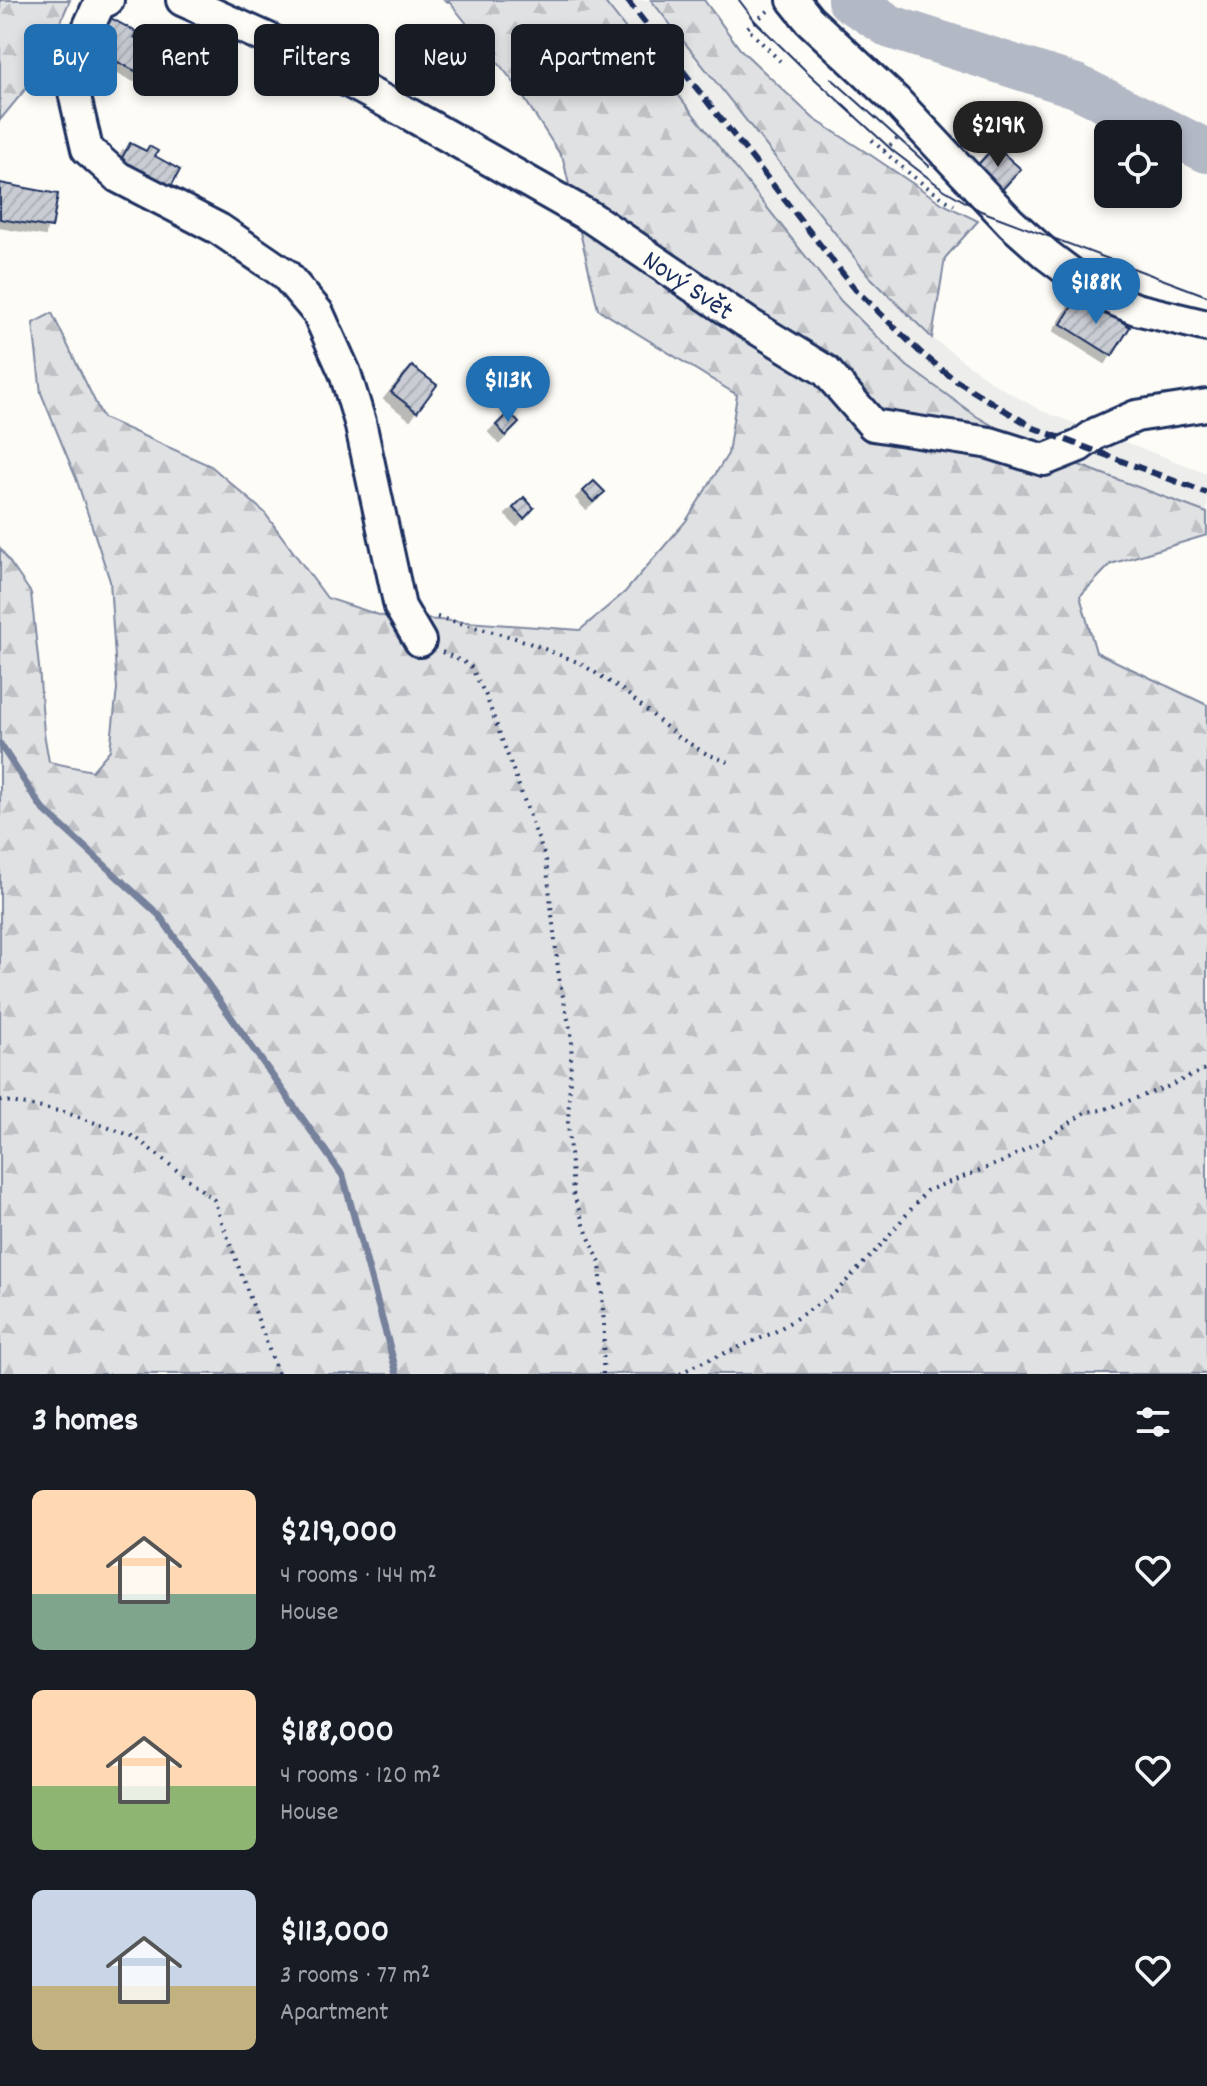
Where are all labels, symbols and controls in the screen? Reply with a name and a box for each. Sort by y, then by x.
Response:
chip: Buy [24,24,117,96]
chip: Rent [133,24,238,96]
chip: Filters [254,24,379,96]
chip: New [395,24,495,96]
chip: Apartment [511,24,684,96]
pin: $219K [942,101,1054,169]
text: $219K [971,108,1025,145]
map controls [1094,120,1182,208]
button: locate [1094,120,1182,208]
street label: Nový Svět [633,243,740,333]
pin: $188K [1040,258,1152,326]
text: $188K [1070,265,1122,302]
pin: $113K [452,356,564,424]
text: $113K [484,363,532,400]
text: 3 homes [32,1398,138,1447]
icon: filters [1131,1400,1175,1444]
text: $219,000 [280,1509,397,1558]
icon: home [96,1522,192,1618]
icon: heart [1131,1548,1175,1592]
text: 4 rooms · 144 m² [280,1558,437,1595]
text: House [280,1595,338,1632]
text: $188,000 [280,1709,394,1758]
icon: home [96,1722,192,1818]
icon: heart [1131,1748,1175,1792]
text: 4 rooms · 120 m² [280,1758,441,1795]
text: House [280,1795,338,1832]
text: $113,000 [280,1909,389,1958]
icon: home [96,1922,192,2018]
icon: heart [1131,1948,1175,1992]
text: 3 rooms · 77 m² [280,1958,430,1995]
text: Apartment [280,1995,389,2032]

